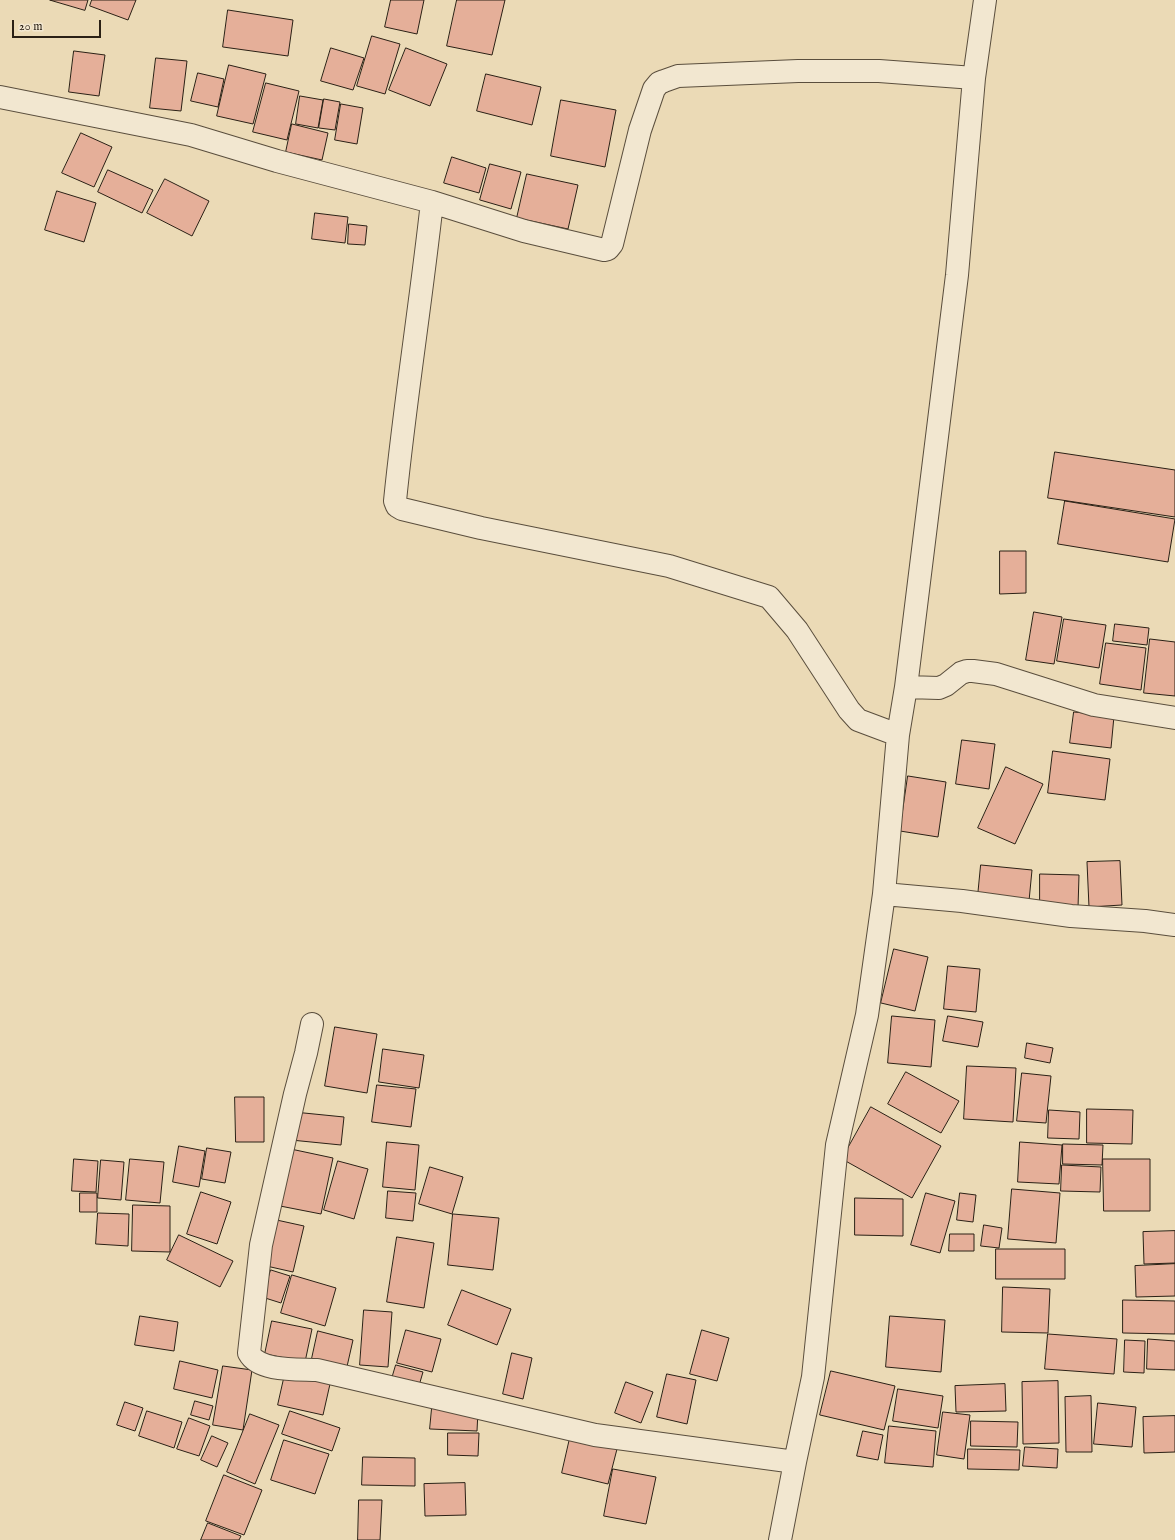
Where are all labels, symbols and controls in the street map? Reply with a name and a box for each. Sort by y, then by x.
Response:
scale bar [14,12,103,38]
text: 20 m [19,19,42,34]

